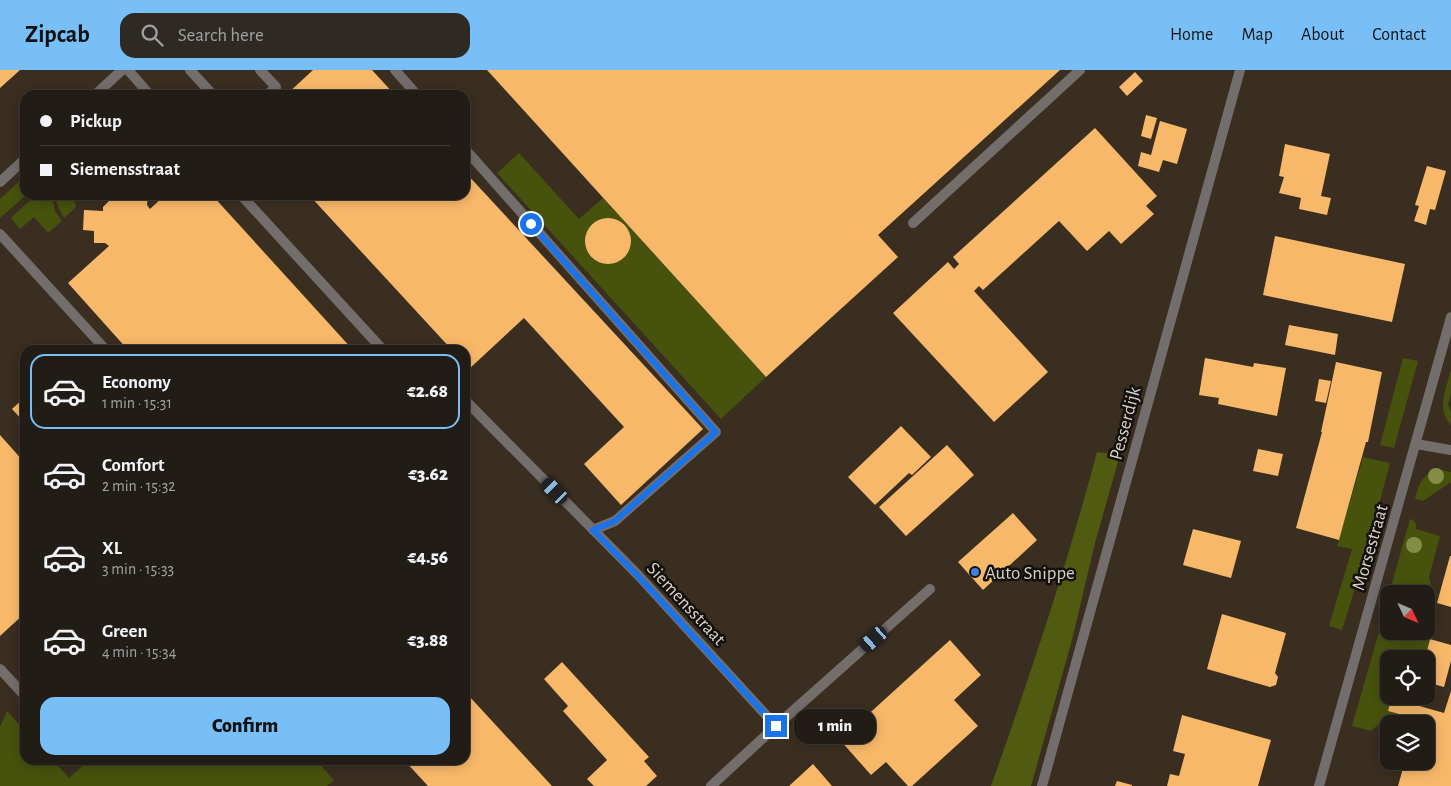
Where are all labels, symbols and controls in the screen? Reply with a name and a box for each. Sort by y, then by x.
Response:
search box [120,13,470,58]
icon: search [138,21,166,49]
text: Zipcab [25,23,90,47]
text: Search here [178,26,264,45]
text: Home [1170,26,1213,44]
text: Map [1241,26,1273,44]
text: About [1301,26,1344,44]
text: Contact [1372,26,1426,44]
text: Pickup [70,112,122,131]
text: Siemensstraat [70,160,180,179]
route start [520,213,542,235]
icon: car [42,369,87,414]
text: Economy [102,373,171,392]
text: €2.68 [407,382,448,401]
street label: Pesserdijk [1107,384,1144,462]
text: 1 min · 15:31 [102,395,172,411]
icon: car [42,452,87,497]
text: Comfort [102,456,164,475]
text: €3.62 [408,465,448,484]
car [539,475,570,507]
text: 2 min · 15:32 [102,478,176,494]
street label: Morsestraat [1349,502,1392,592]
icon: car [42,535,87,580]
text: XL [102,539,122,558]
text: €4.56 [408,548,448,567]
street label: Siemensstraat [643,559,729,649]
text: 3 min · 15:33 [102,561,174,577]
place label: Auto Snippe [985,564,1075,583]
marker: Auto Snippe [969,566,981,578]
north arrow [1380,585,1435,640]
map controls [1380,585,1435,770]
icon: car [42,618,87,663]
text: Green [102,622,148,641]
car [857,623,890,655]
text: €3.88 [408,631,448,650]
text: 4 min · 15:34 [102,644,176,660]
button: locate [1380,650,1435,705]
button: Confirm [40,697,450,755]
callout: 1 min [794,708,876,744]
route end [765,715,787,737]
button: layers [1380,715,1435,770]
text: 1 min [818,718,852,734]

